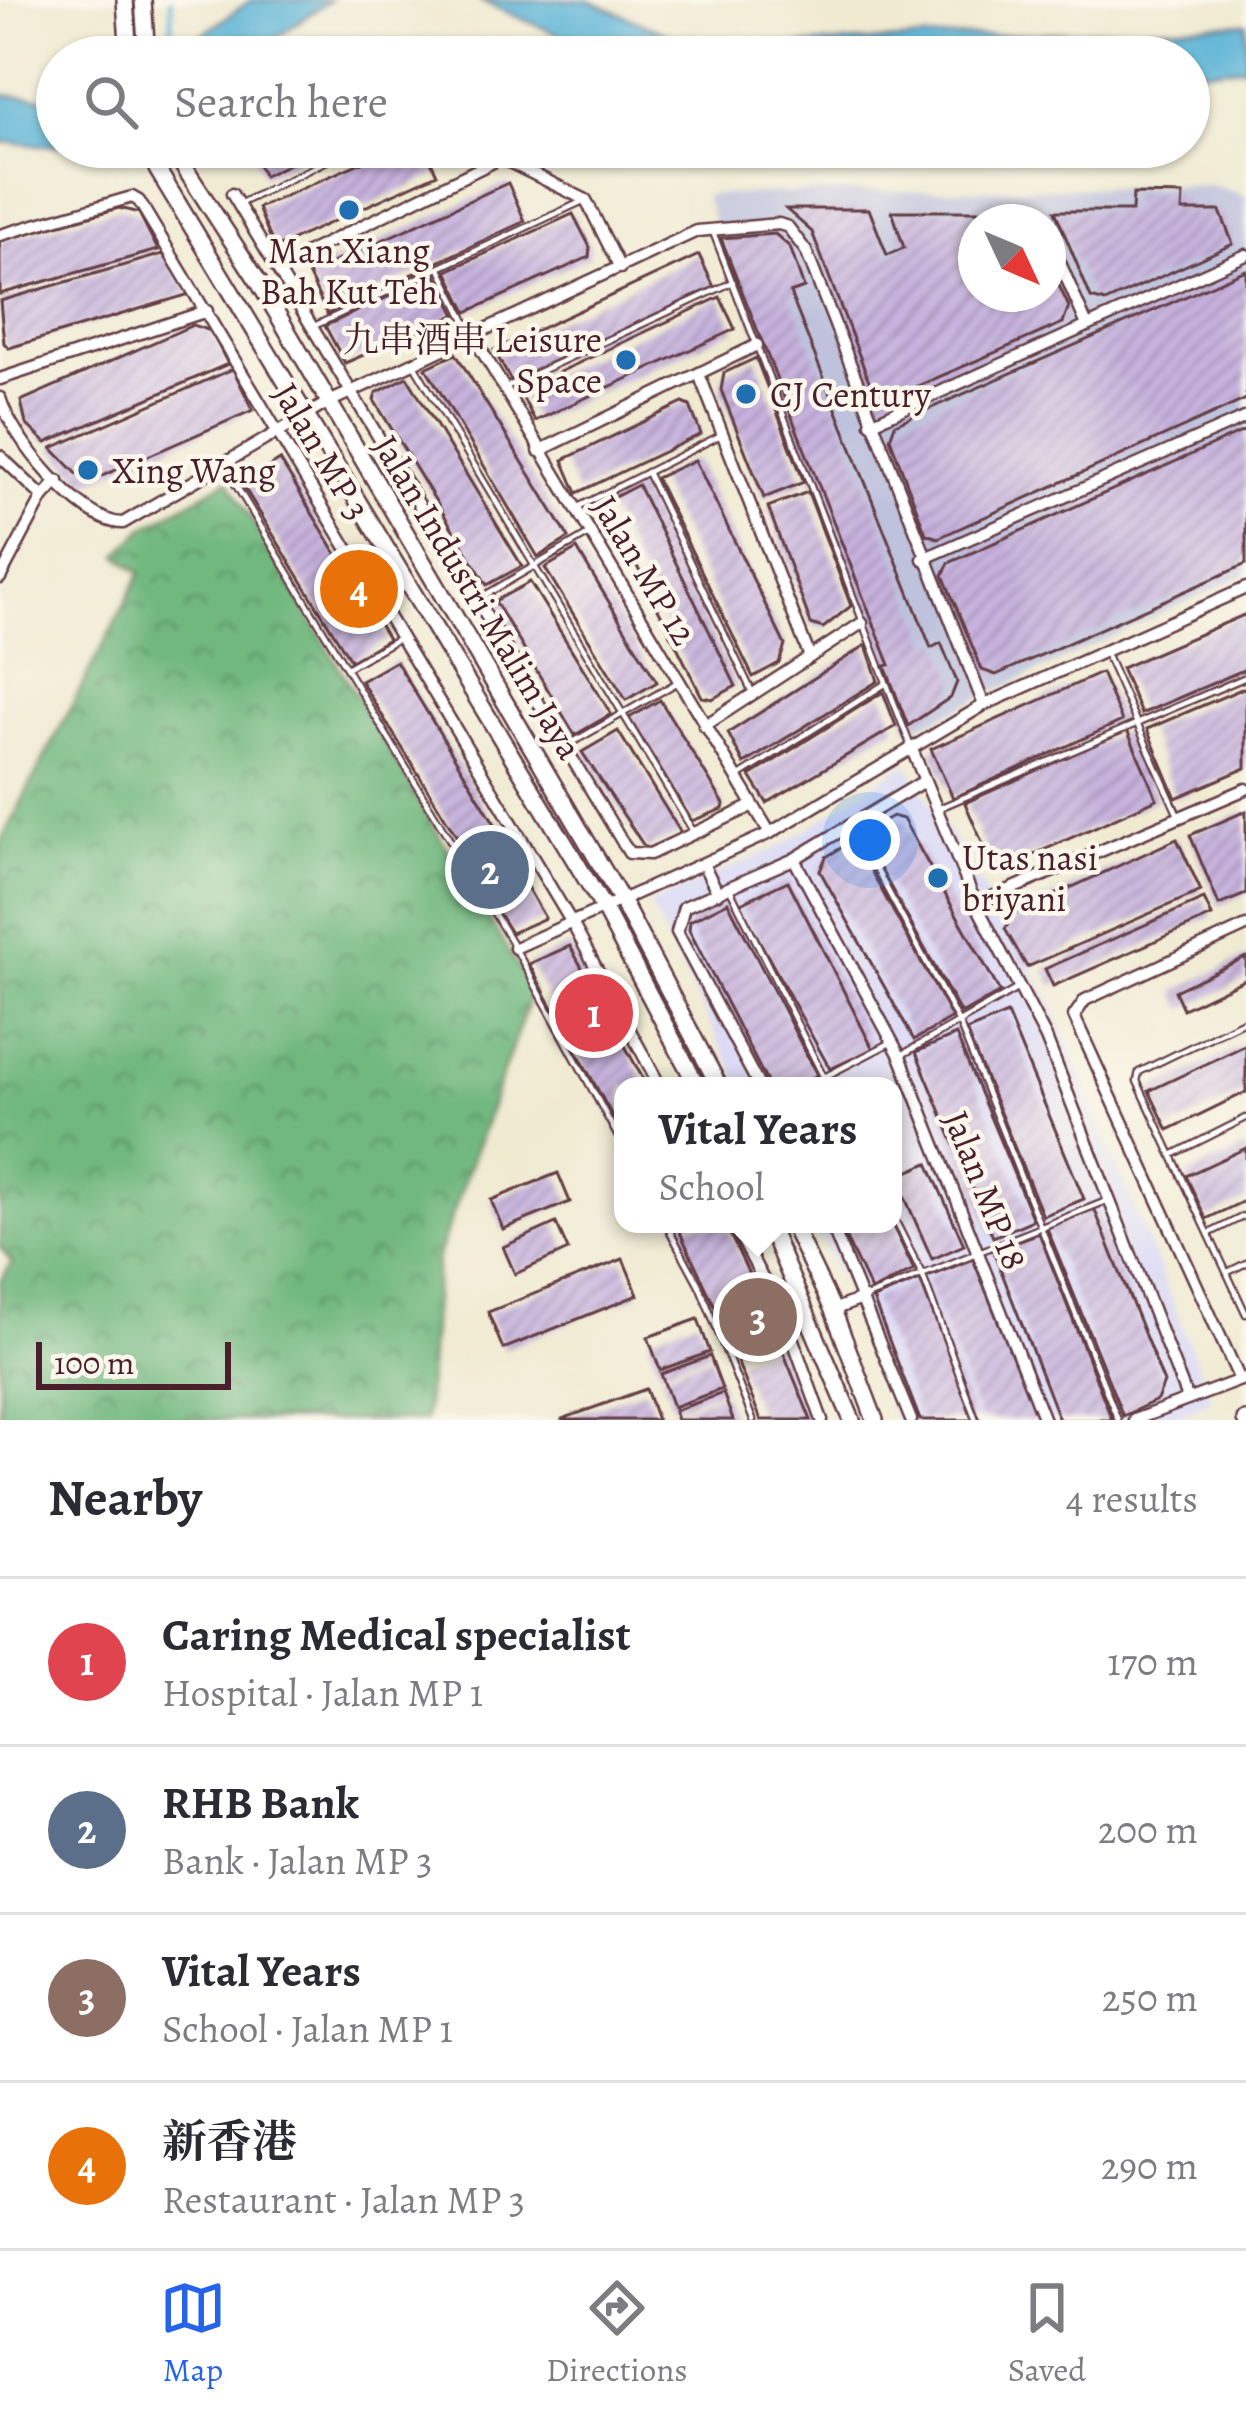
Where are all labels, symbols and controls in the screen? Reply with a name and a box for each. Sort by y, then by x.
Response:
search box [36,36,1210,168]
icon: search [78,69,144,135]
text: Search here [174,71,388,133]
marker: Man Xiang Bah Kut Teh [336,197,362,223]
north arrow [958,204,1066,312]
place label: Man Xiang Bah Kut Teh [260,226,438,316]
place label: 九串酒串 Leisure Space [343,315,602,405]
marker: 九串酒串 Leisure Space [613,347,639,373]
place label: CJ Century [770,370,932,419]
street label: Jalan MP 3 [262,373,382,529]
marker: CJ Century [733,381,759,407]
street label: Jalan Industri Malim Jaya [362,426,595,769]
place label: Xing Wang [112,446,276,495]
marker: Xing Wang [75,457,101,483]
street label: Jalan MP 12 [581,486,709,654]
pin: 4 [320,544,398,634]
your location [840,810,900,870]
pin: 2 [451,825,529,915]
place label: Utas nasi briyani [962,833,1098,923]
marker: Utas nasi briyani [925,865,951,891]
pin: 1 [555,968,633,1058]
popup [614,1077,902,1233]
text: Vital Years [659,1098,857,1160]
street label: Jalan MP 18 [932,1103,1040,1277]
text: School [659,1160,764,1213]
pin: 3 [719,1272,797,1362]
scale bar [36,1336,231,1389]
text: 100 m [54,1340,134,1385]
text: Nearby [48,1463,202,1533]
text: 4 results [1066,1472,1198,1525]
text: Caring Medical specialist [162,1604,631,1666]
text: 1 [80,1635,94,1688]
text: 170 m [1107,1635,1198,1688]
text: Hospital · Jalan MP 1 [162,1666,483,1719]
text: RHB Bank [162,1772,359,1834]
text: 2 [78,1803,96,1856]
text: 200 m [1098,1803,1198,1856]
text: Bank · Jalan MP 3 [162,1834,432,1887]
text: Vital Years [162,1940,361,2002]
text: 3 [79,1971,95,2024]
text: 250 m [1102,1971,1198,2024]
text: School · Jalan MP 1 [162,2002,453,2055]
text: 新香港 [162,2111,297,2173]
text: 4 [78,2139,96,2192]
text: 290 m [1101,2139,1198,2192]
text: Restaurant · Jalan MP 3 [162,2173,525,2226]
tab: Map [160,2275,226,2392]
tab: Directions [546,2275,688,2392]
tab: Saved [1008,2275,1086,2392]

